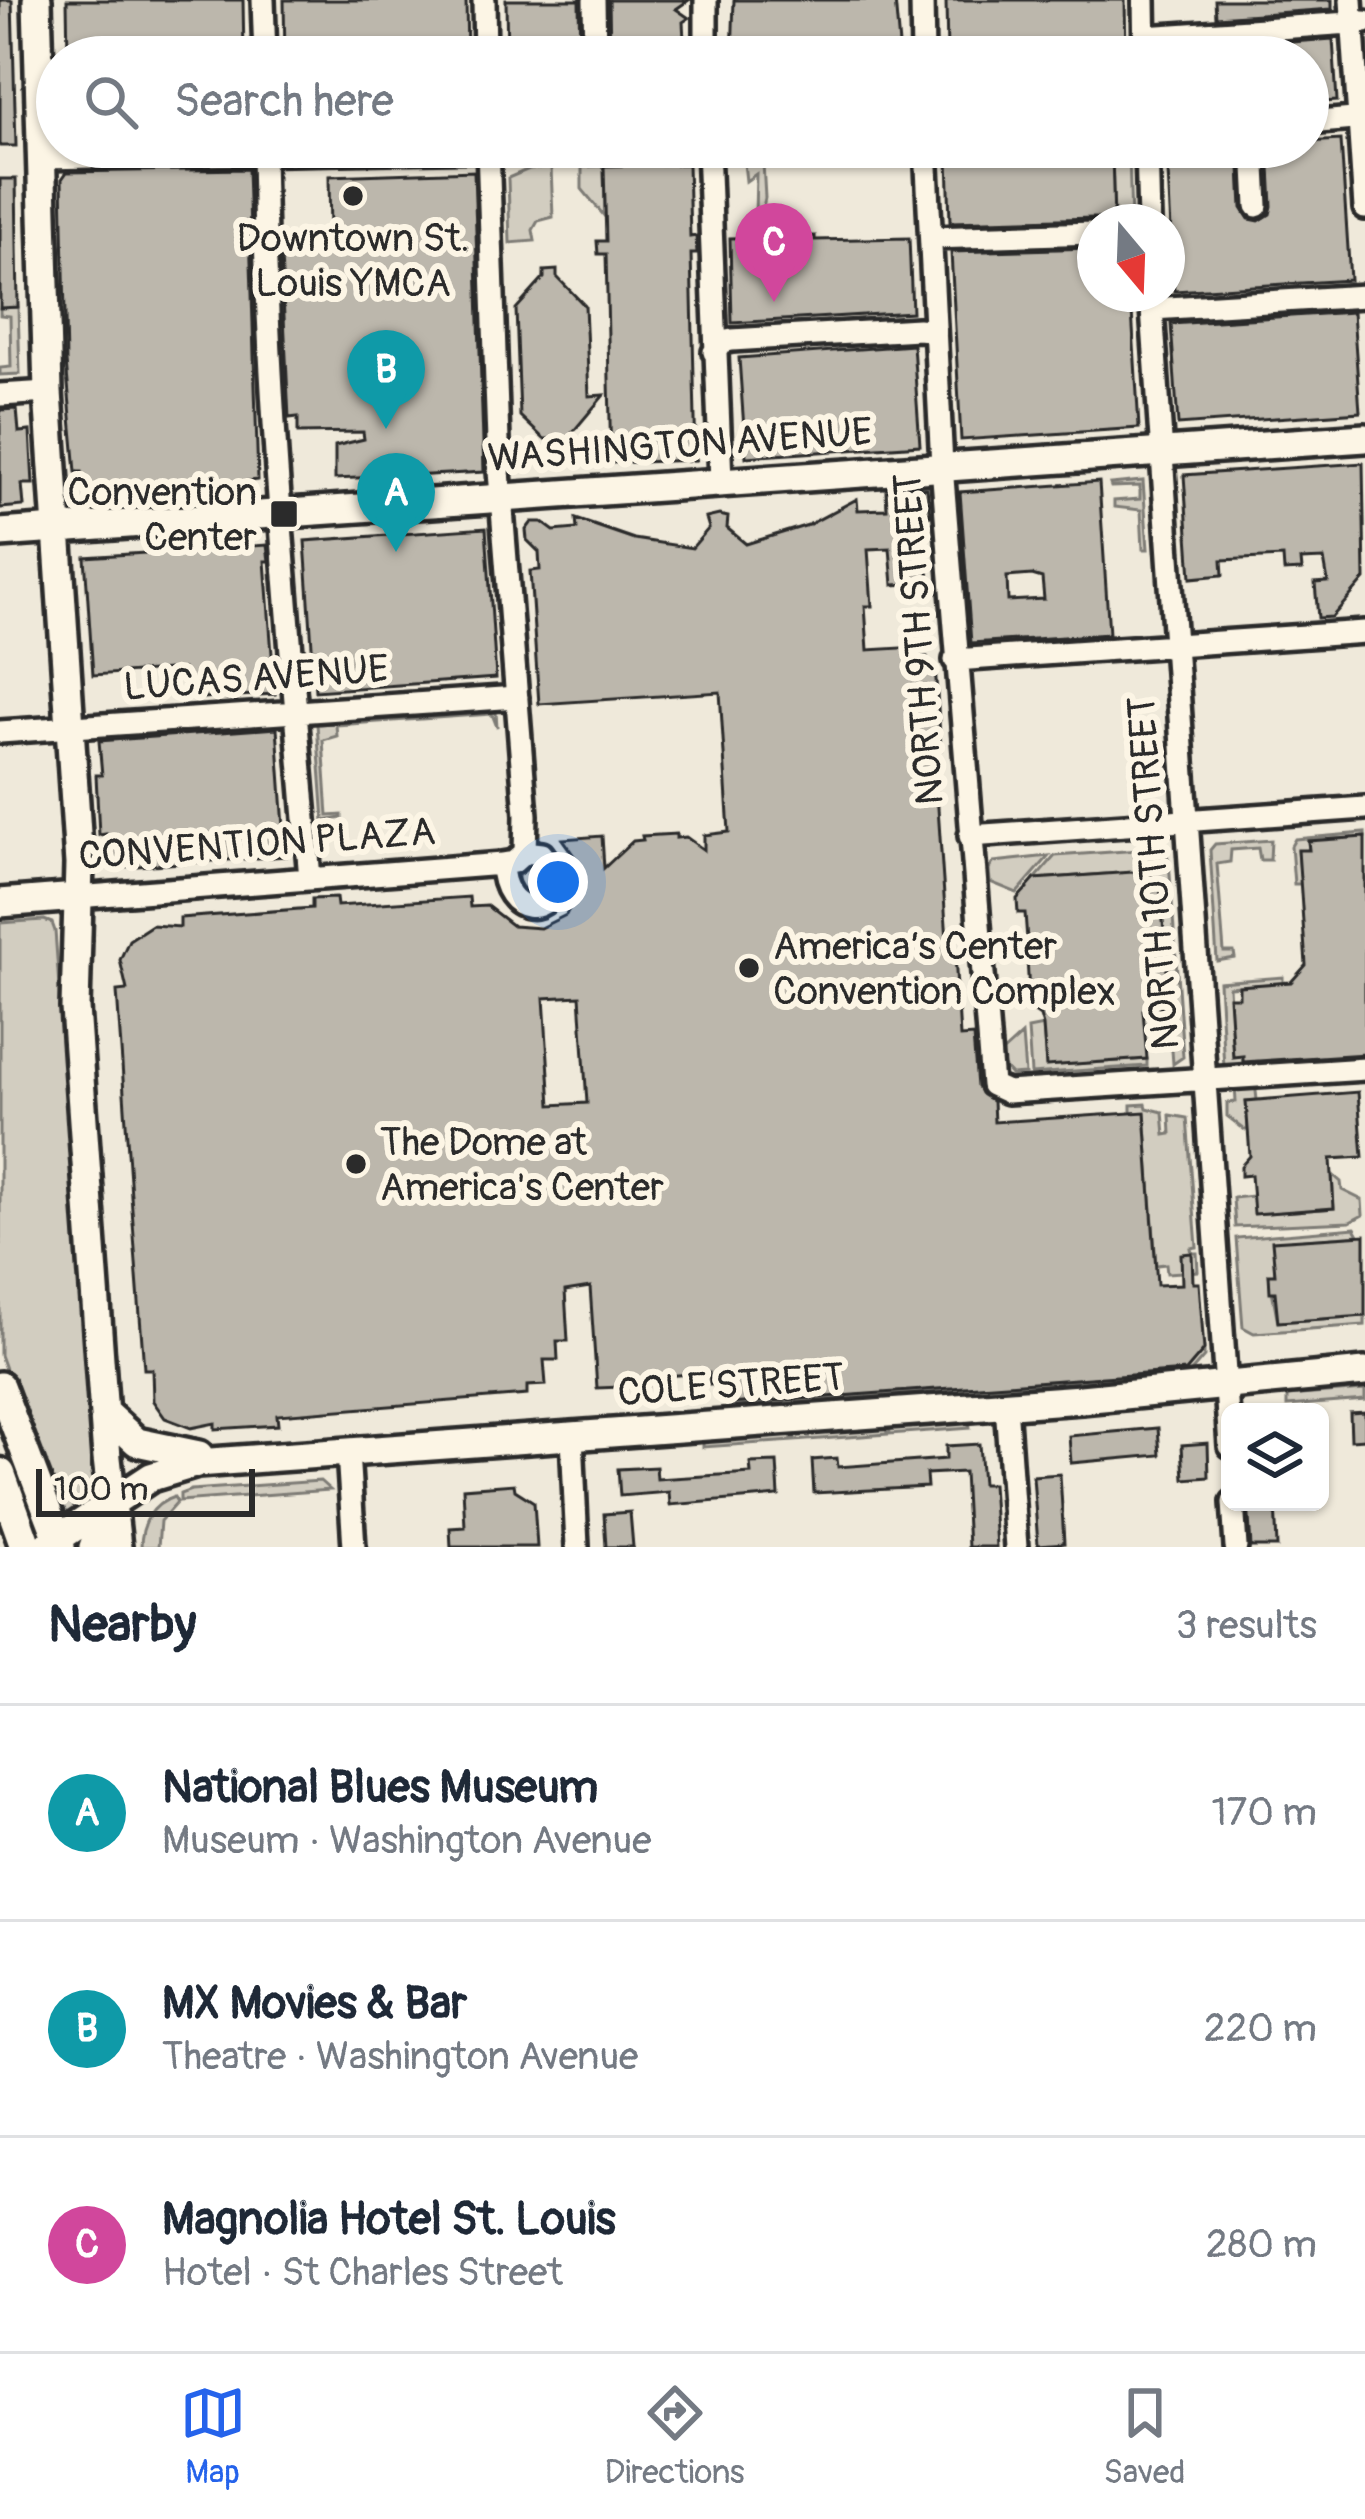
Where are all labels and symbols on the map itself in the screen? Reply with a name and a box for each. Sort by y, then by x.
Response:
marker: Downtown St. Louis YMCA [340,183,366,209]
pin: C [735,203,813,302]
north arrow [1077,204,1185,312]
place label: Downtown St. Louis YMCA [236,214,470,308]
pin: B [347,330,425,429]
street label: WASHINGTON AVENUE [486,407,874,483]
pin: A [357,453,435,552]
place label: Convention Center [67,468,257,562]
street label: NORTH 9TH STREET [883,471,955,807]
marker: Convention Center [268,498,300,530]
street label: LUCAS AVENUE [122,644,390,712]
street label: NORTH 10TH STREET [1117,695,1191,1051]
street label: CONVENTION PLAZA [77,807,437,881]
your location [528,852,588,912]
place label: America’s Center Convention Complex [773,922,1116,1016]
marker: America’s Center Convention Complex [736,955,762,981]
place label: The Dome at America's Center [380,1118,664,1212]
marker: The Dome at America's Center [343,1151,369,1177]
street label: COLE STREET [616,1353,846,1417]
scale bar [36,1463,255,1516]

